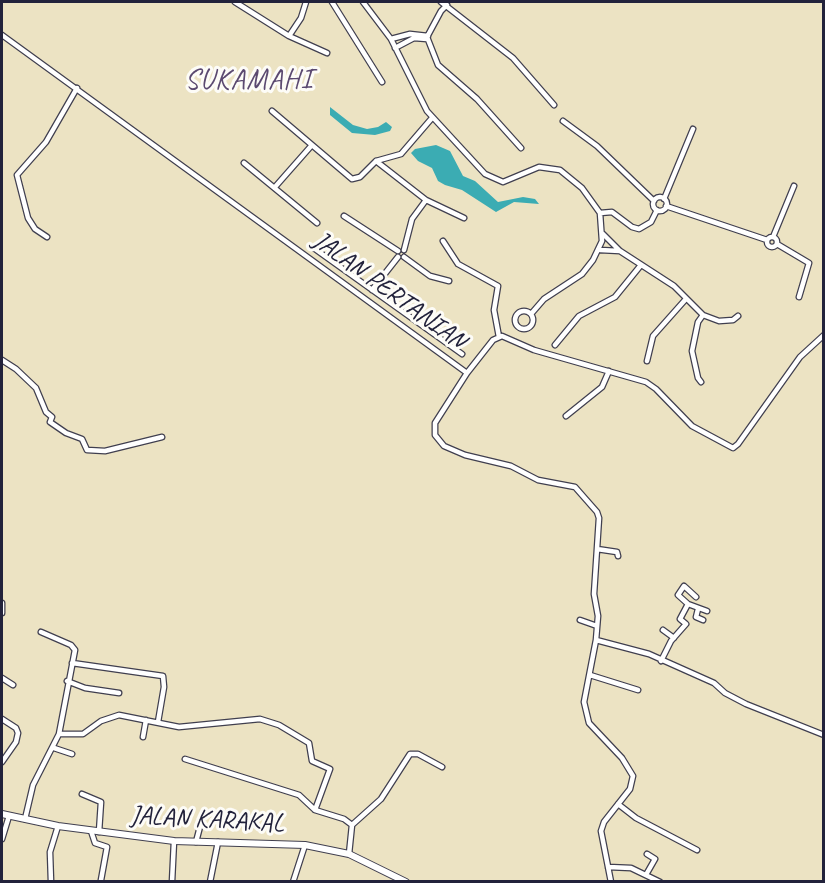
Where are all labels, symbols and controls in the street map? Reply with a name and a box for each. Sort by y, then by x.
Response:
district label: SUKAMAHI [186,64,312,98]
street label: JALAN PERTANIAN [307,225,471,357]
street label: JALAN KARAKAL [130,800,284,840]

